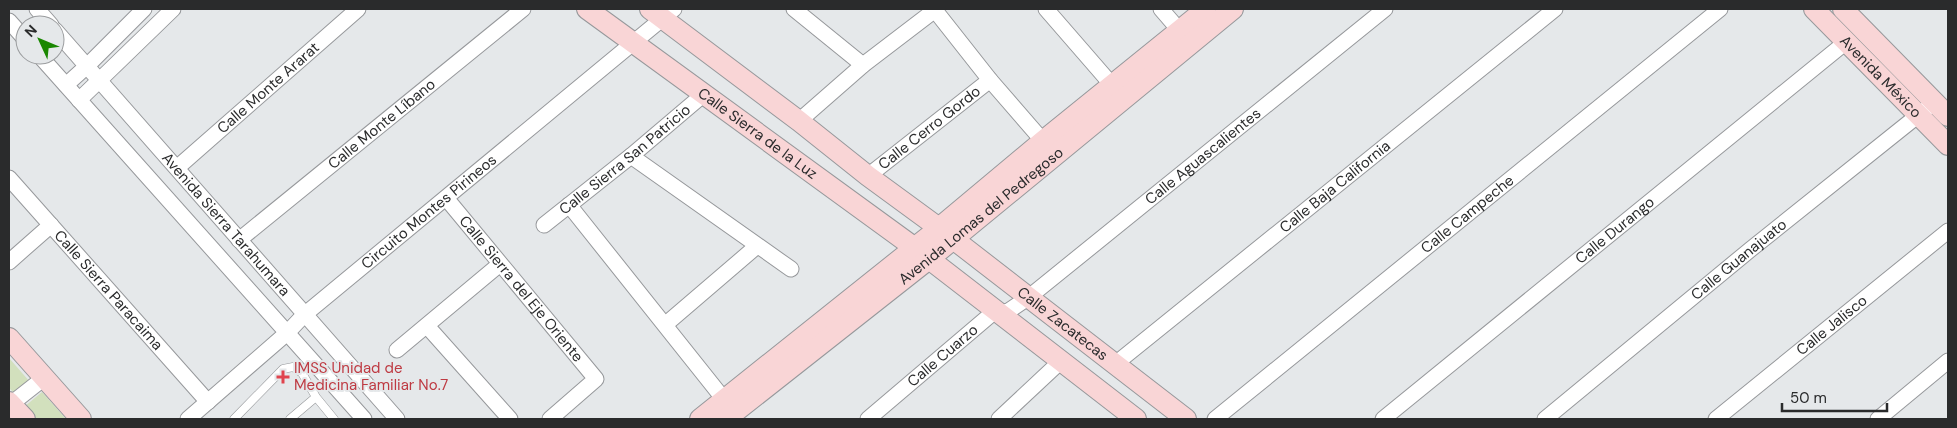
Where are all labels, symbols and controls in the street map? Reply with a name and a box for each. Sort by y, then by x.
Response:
north arrow [15,15,65,65]
text: N [21,21,41,41]
street label: Avenida México [1835,31,1926,122]
street label: Calle Monte Ararat [213,37,324,138]
street label: Calle Monte Líbano [324,74,440,174]
street label: Calle Cerro Gordo [874,81,985,174]
street label: Calle Sierra de la Luz [694,83,821,184]
street label: Calle Sierra San Patricio [555,100,695,219]
street label: Calle Aguascalientes [1141,103,1265,209]
street label: Calle Baja California [1275,136,1394,237]
street label: Avenida Lomas del Pedregoso [894,142,1068,289]
street label: Avenida Sierra Tarahumara [157,148,295,301]
street label: Circuito Montes Pirineos [357,150,501,274]
street label: Calle Campeche [1417,170,1518,258]
street label: Calle Durango [1571,192,1659,268]
street label: Calle Sierra del Eje Oriente [455,211,588,366]
street label: Calle Guanajuato [1687,214,1791,304]
street label: Calle Sierra Paracaima [50,226,167,355]
street label: Calle Zacatecas [1013,282,1112,365]
street label: Calle Jalisco [1792,290,1871,360]
street label: Calle Cuarzo [903,320,982,391]
place label: IMSS Unidad de Medicina Familiar No.7 [294,358,448,395]
marker: IMSS Unidad de Medicina Familiar No.7 [276,370,290,384]
scale bar [1782,380,1887,412]
text: 50 m [1790,388,1827,408]

